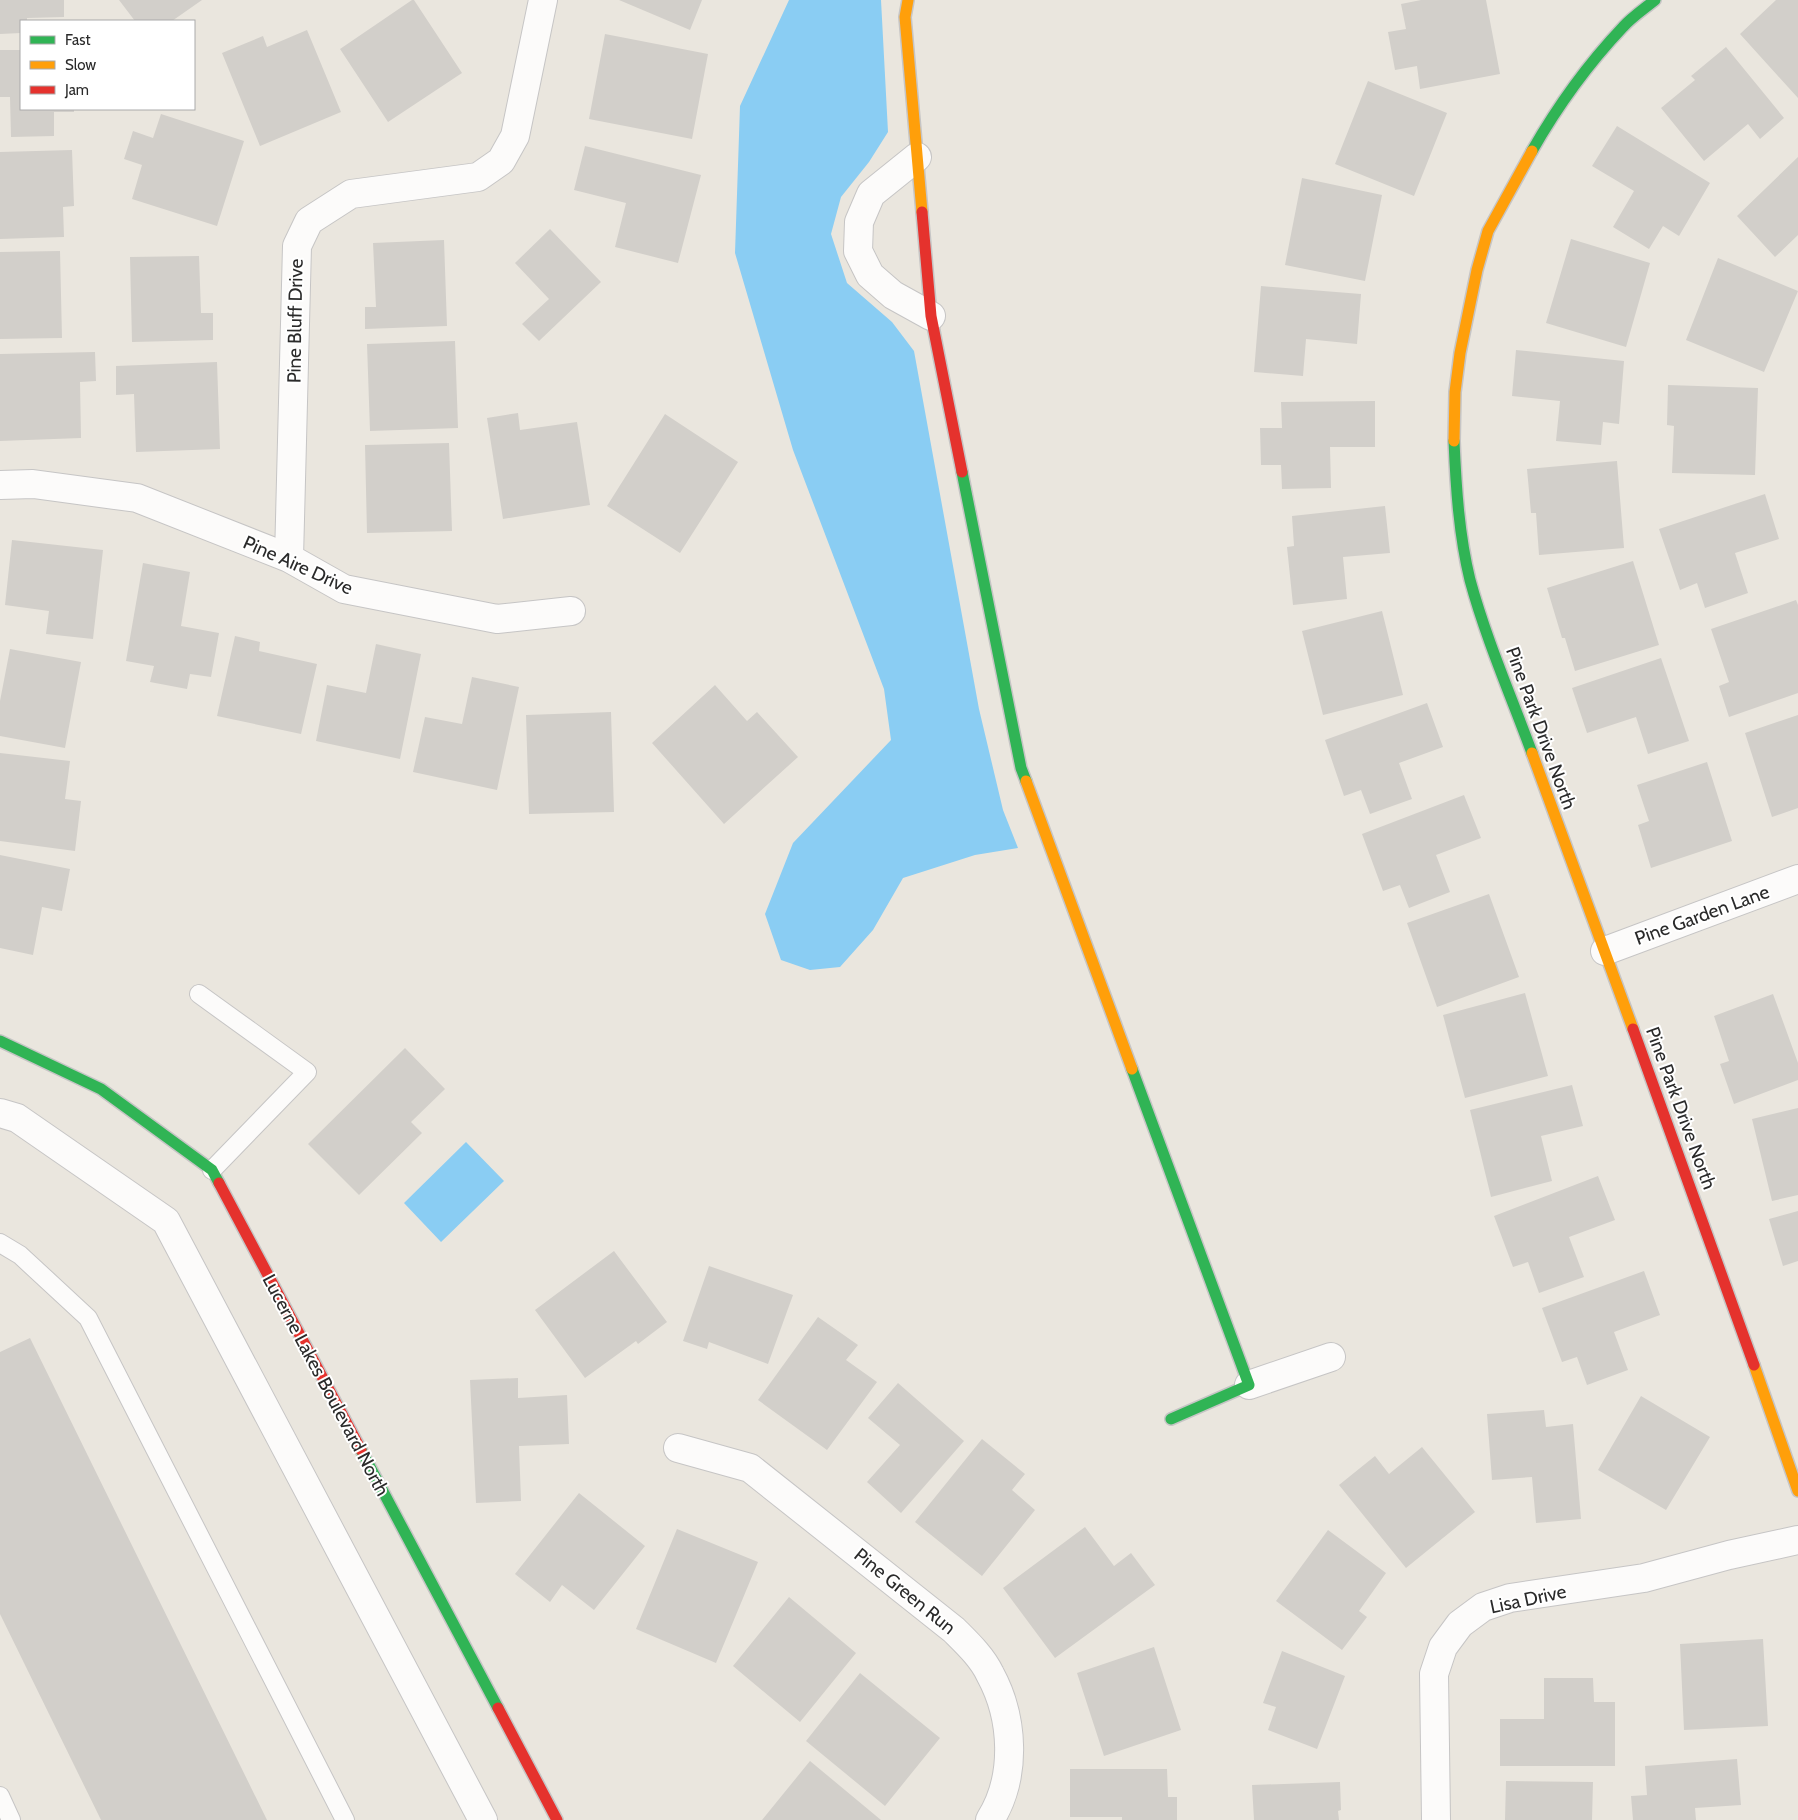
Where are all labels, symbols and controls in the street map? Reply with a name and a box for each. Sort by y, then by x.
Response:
legend [20,20,195,110]
text: Fast [65,31,90,49]
text: Slow [65,56,96,74]
text: Jam [64,81,89,99]
street label: Pine Bluff Drive [282,258,308,383]
street label: Pine Aire Drive [240,531,357,600]
street label: Pine Park Drive North [1501,644,1581,812]
street label: Pine Garden Lane [1632,880,1773,950]
street label: Pine Park Drive North [1641,1024,1721,1192]
street label: Lucerne Lakes Boulevard North [258,1270,394,1500]
street label: Pine Green Run [850,1543,960,1639]
street label: Lisa Drive [1488,1580,1569,1618]

